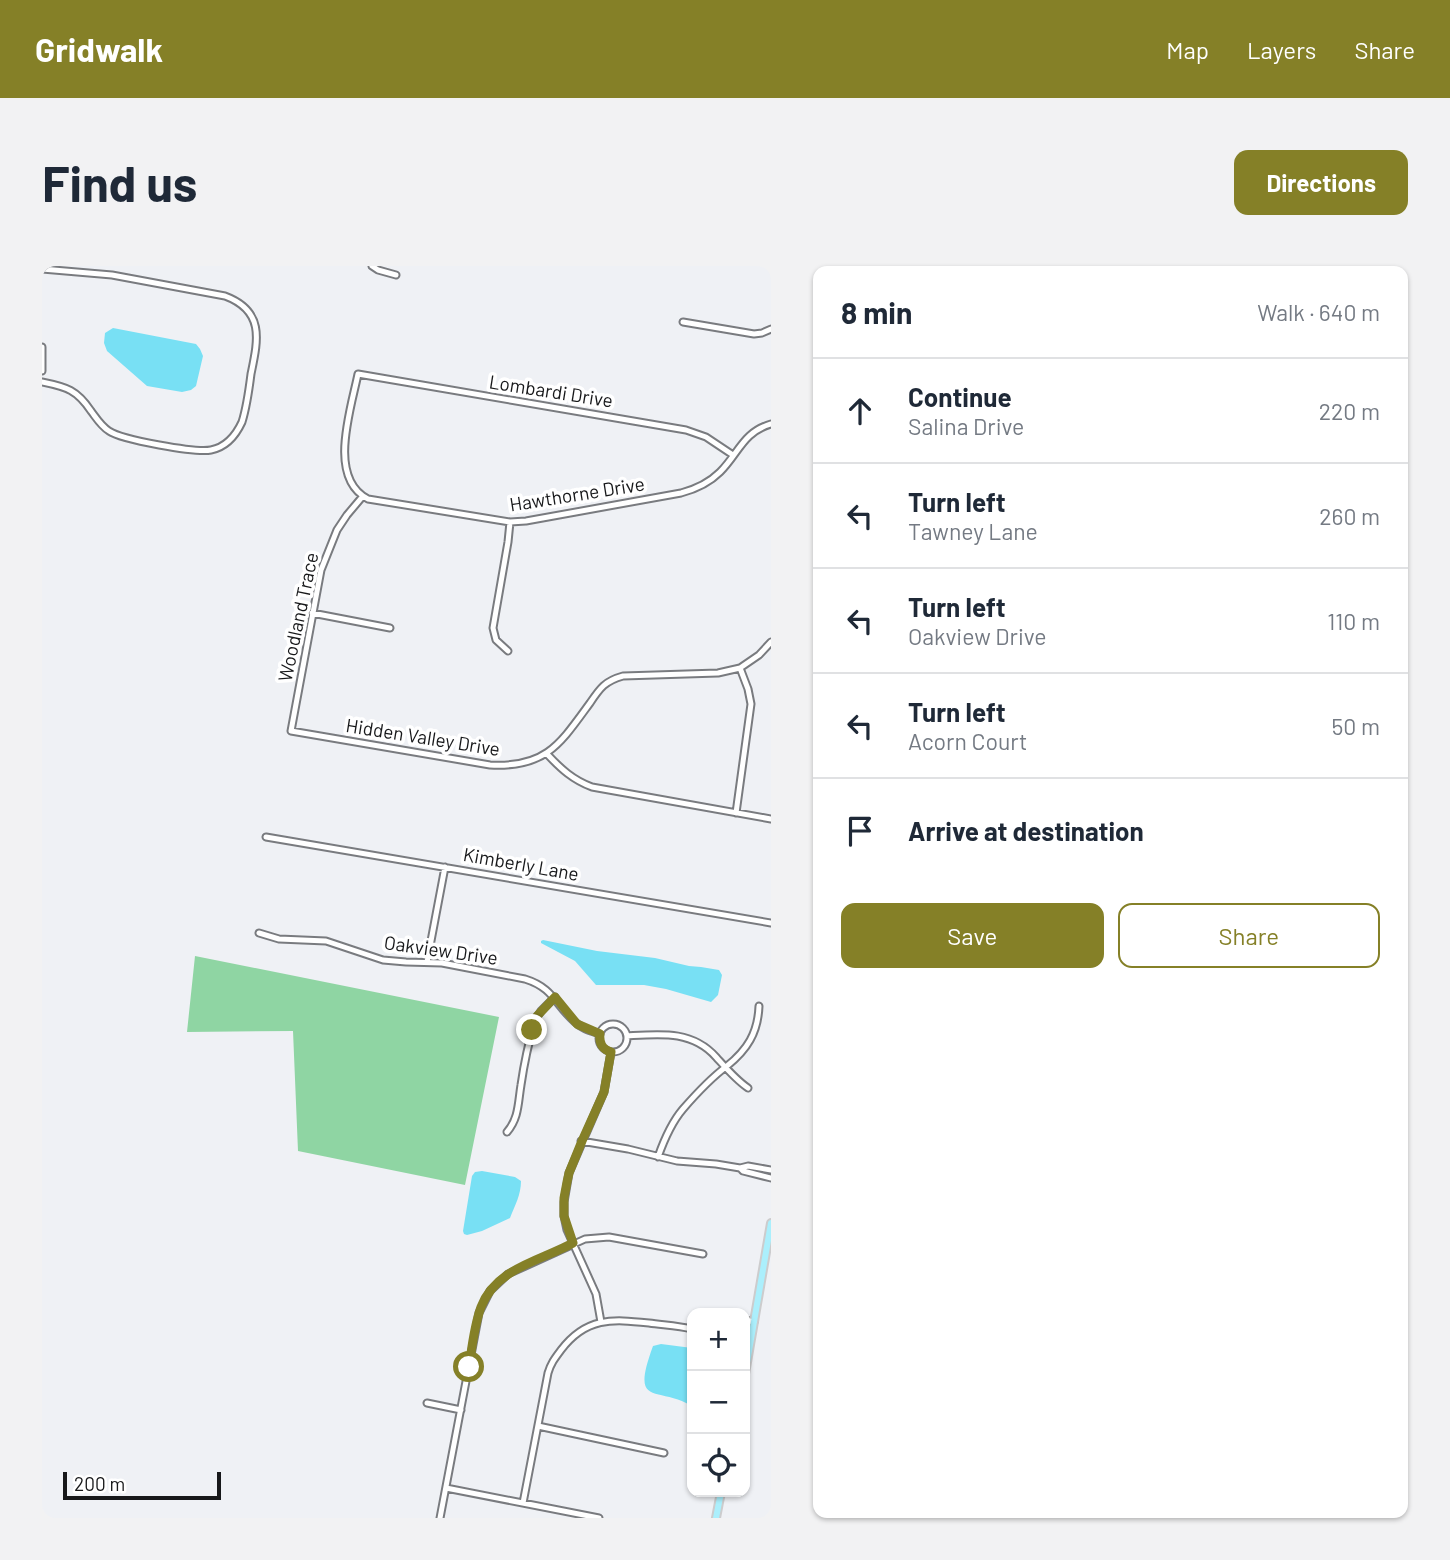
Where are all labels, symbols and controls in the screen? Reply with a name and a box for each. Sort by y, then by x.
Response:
text: Gridwalk [35,29,163,69]
text: Map [1166,35,1209,64]
text: Layers [1247,35,1316,64]
text: Share [1354,35,1415,64]
button: Directions [1234,150,1408,215]
text: Find us [42,153,197,212]
text: 8 min [841,294,912,330]
text: Walk · 640 m [1257,298,1380,326]
street label: Lombardi Drive [487,369,615,412]
text: Continue [908,381,1012,412]
icon: ahead [841,392,879,430]
text: 220 m [1319,397,1380,425]
text: Salina Drive [908,412,1024,440]
street label: Hawthorne Drive [508,471,646,516]
text: Turn left [908,486,1006,517]
icon: left [841,497,879,535]
text: 260 m [1319,502,1380,530]
text: Tawney Lane [908,517,1038,545]
street label: Woodland Trace [273,550,322,684]
text: Turn left [908,591,1006,622]
icon: left [841,602,879,640]
text: 110 m [1327,607,1380,635]
text: Oakview Drive [908,622,1047,650]
text: Turn left [908,696,1006,727]
icon: left [841,707,879,745]
text: 50 m [1332,712,1380,740]
street label: Hidden Valley Drive [344,713,502,760]
text: Acorn Court [908,727,1027,755]
icon: arrive [841,812,879,850]
text: Arrive at destination [908,815,1144,846]
street label: Kimberly Lane [461,842,581,885]
button: Save [841,903,1104,968]
button: Share [1118,903,1380,968]
street label: Oakview Drive [383,930,499,969]
route end [516,1014,547,1045]
map controls [687,1308,750,1497]
button: + [687,1308,750,1371]
route start [453,1351,484,1382]
button: − [687,1371,750,1434]
button: locate [687,1434,750,1497]
scale bar [63,1469,220,1501]
text: 200 m [74,1472,125,1495]

